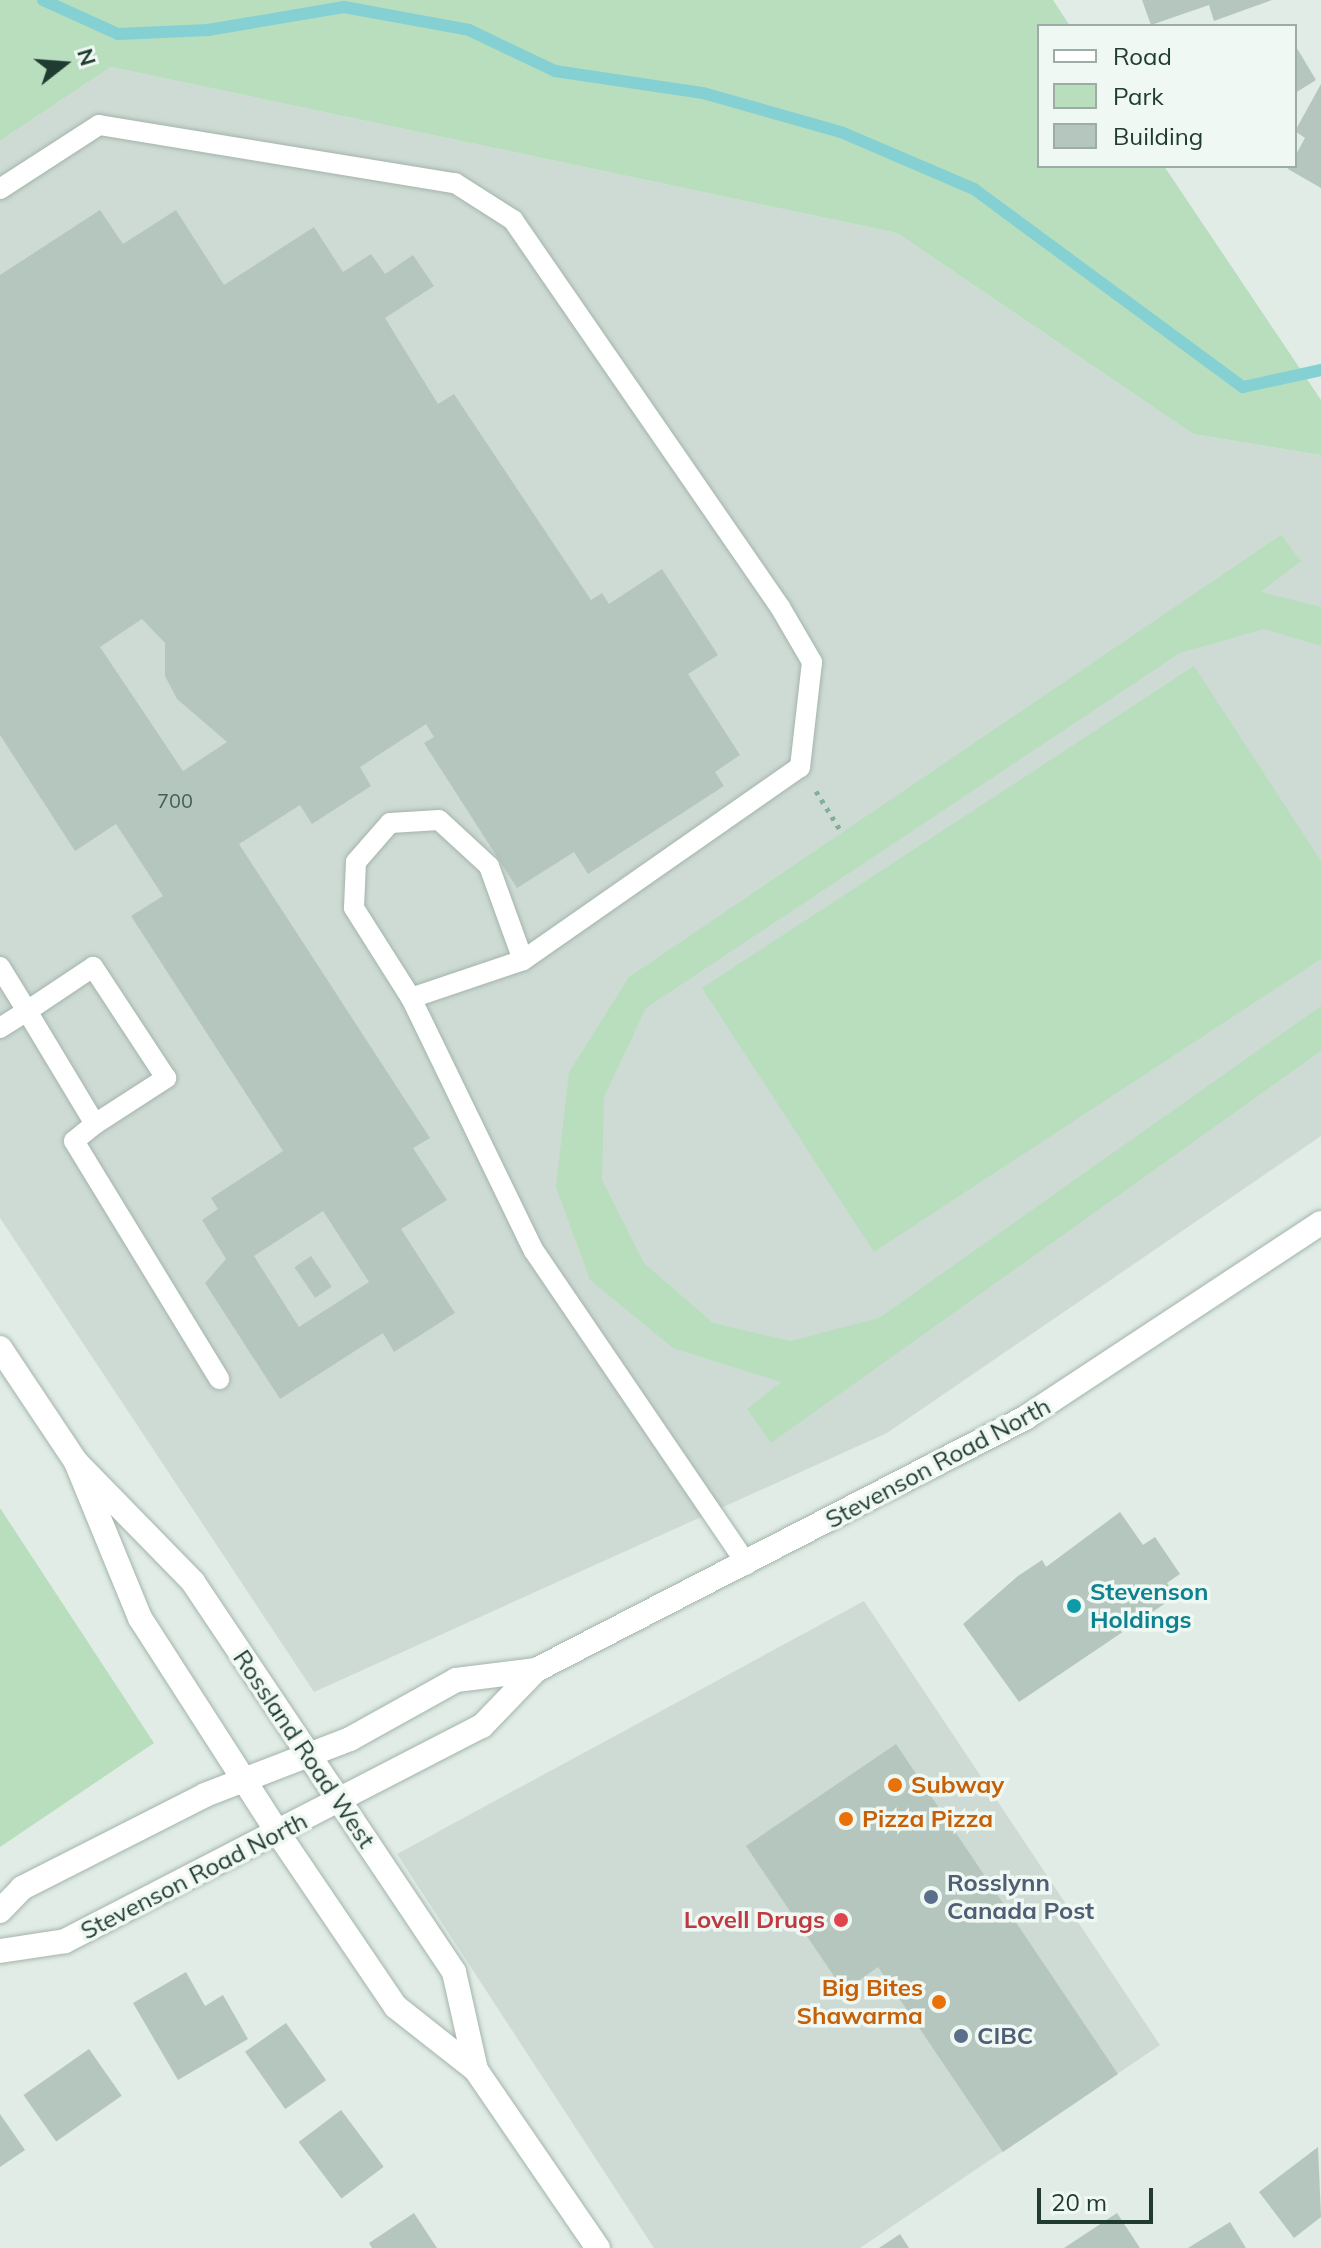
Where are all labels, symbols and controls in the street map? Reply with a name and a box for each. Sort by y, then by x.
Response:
north arrow [24,24,104,104]
legend [1037,24,1297,168]
text: Road [1113,41,1172,71]
text: N [71,45,103,69]
text: Park [1113,81,1164,111]
text: Building [1113,121,1203,151]
house number: 700 [157,788,193,812]
street label: Stevenson Road North [821,1392,1055,1534]
place label: Stevenson Holdings [1090,1578,1208,1634]
marker: Stevenson Holdings [1065,1597,1083,1615]
street label: Rossland Road West [227,1645,381,1853]
place label: Subway [911,1771,1004,1799]
marker: Subway [886,1776,904,1794]
place label: Pizza Pizza [862,1805,993,1833]
street label: Stevenson Road North [76,1806,312,1946]
marker: Pizza Pizza [837,1810,855,1828]
place label: Rosslynn Canada Post [947,1869,1094,1925]
marker: Rosslynn Canada Post [922,1888,940,1906]
place label: Lovell Drugs [684,1906,825,1934]
marker: Lovell Drugs [832,1911,850,1929]
place label: Big Bites Shawarma [797,1974,923,2030]
marker: Big Bites Shawarma [930,1993,948,2011]
place label: CIBC [977,2022,1033,2050]
marker: CIBC [952,2027,970,2045]
scale bar [1041,2172,1157,2222]
text: 20 m [1051,2187,1107,2217]

